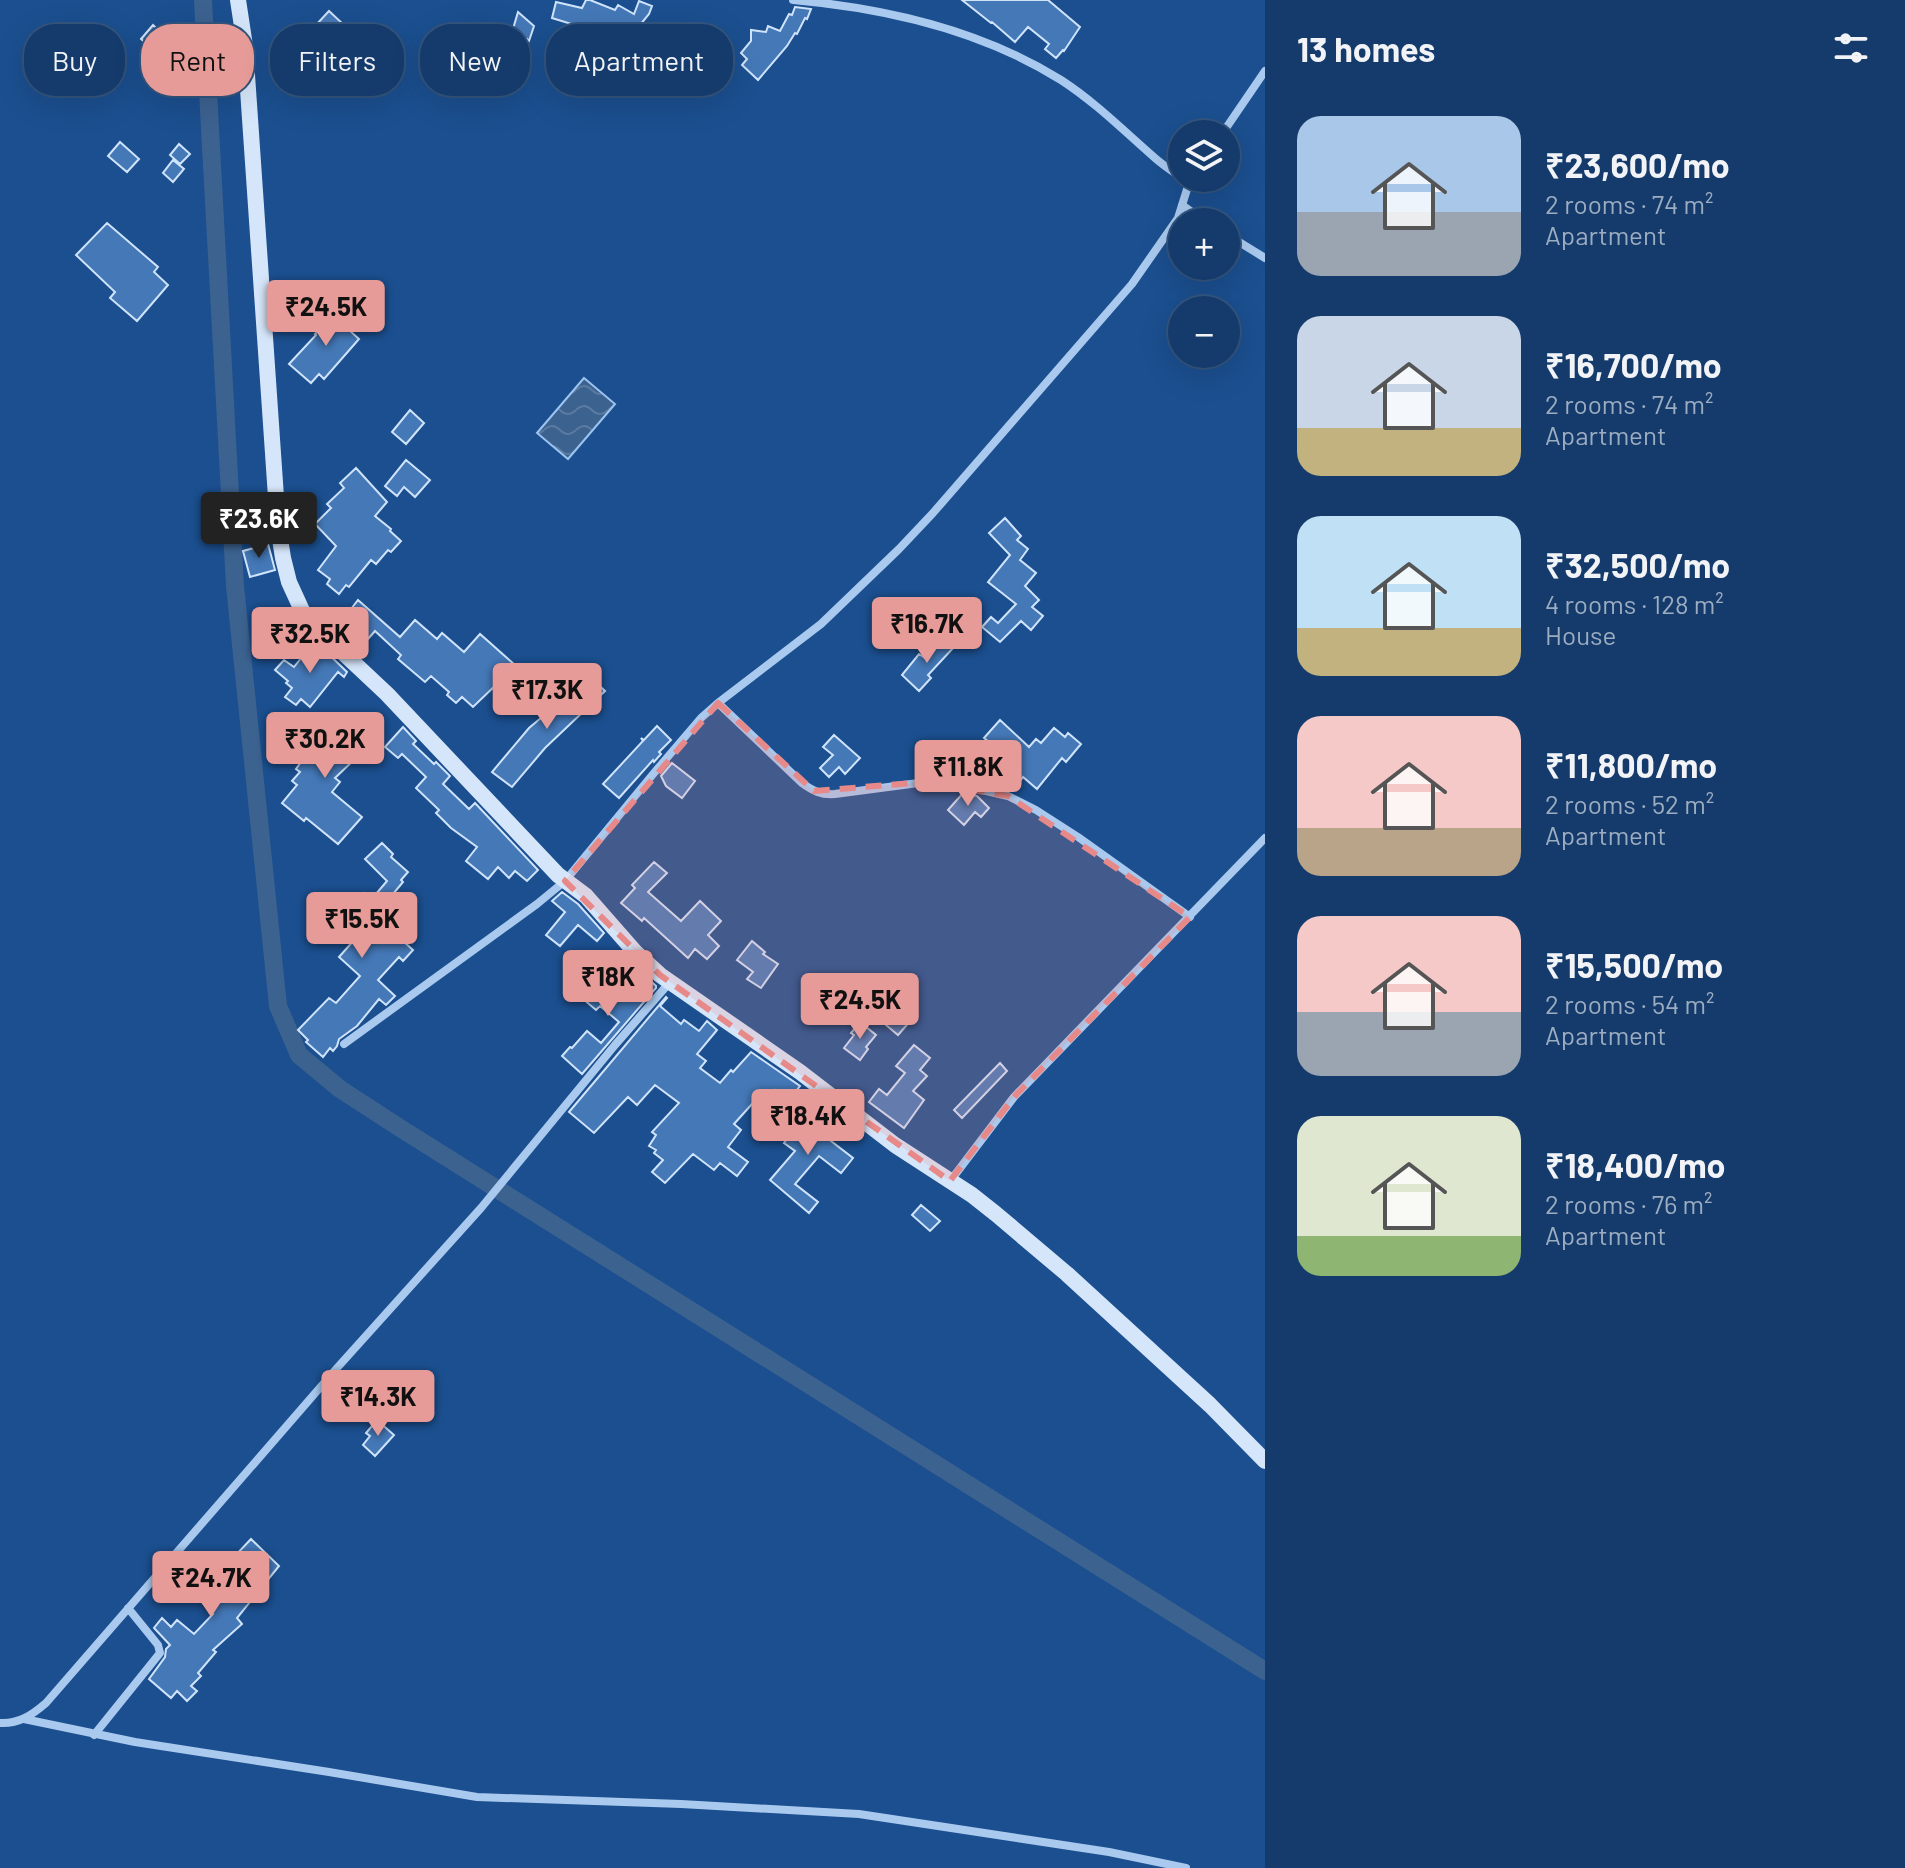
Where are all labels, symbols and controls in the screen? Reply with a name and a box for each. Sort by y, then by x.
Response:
chip: Buy [24,24,125,96]
chip: Rent [141,24,254,96]
chip: Filters [270,24,404,96]
chip: New [420,24,530,96]
chip: Apartment [546,24,733,96]
icon: filters [1829,26,1873,70]
text: 13 homes [1297,28,1435,69]
map controls [1168,120,1240,368]
button: layers [1168,120,1240,192]
text: ₹23,600/mo [1545,144,1730,185]
icon: home [1361,148,1457,244]
text: 2 rooms · 74 m² [1545,188,1713,219]
button: + [1168,208,1240,280]
text: Apartment [1545,219,1666,250]
pin: ₹24.5K [261,280,391,348]
text: ₹24.5K [285,290,367,321]
button: − [1168,296,1240,368]
text: ₹16,700/mo [1545,344,1722,385]
icon: home [1361,348,1457,444]
text: 2 rooms · 74 m² [1545,388,1713,419]
text: Apartment [1545,419,1666,450]
pin: ₹23.6K [194,492,324,560]
text: ₹23.6K [219,502,299,533]
text: ₹32,500/mo [1545,544,1730,585]
icon: home [1361,548,1457,644]
text: 4 rooms · 128 m² [1545,588,1724,619]
pin: ₹16.7K [862,597,992,665]
pin: ₹32.5K [245,607,375,675]
text: ₹16.7K [890,607,964,638]
text: ₹32.5K [270,617,350,648]
text: House [1545,619,1616,650]
pin: ₹17.3K [482,663,612,731]
text: ₹17.3K [511,673,583,704]
pin: ₹30.2K [260,712,390,780]
text: ₹30.2K [284,722,366,753]
pin: ₹11.8K [903,740,1033,808]
text: ₹11,800/mo [1545,744,1717,785]
icon: home [1361,748,1457,844]
text: ₹11.8K [933,750,1003,781]
text: 2 rooms · 52 m² [1545,788,1714,819]
text: Apartment [1545,819,1666,850]
pin: ₹15.5K [297,892,427,960]
text: ₹15.5K [324,902,400,933]
text: ₹15,500/mo [1545,944,1723,985]
icon: home [1361,948,1457,1044]
pin: ₹18K [561,950,655,1018]
text: ₹18K [581,960,635,991]
pin: ₹24.5K [795,973,925,1041]
text: ₹24.5K [819,983,901,1014]
text: 2 rooms · 54 m² [1545,988,1715,1019]
text: Apartment [1545,1019,1666,1050]
pin: ₹18.4K [743,1089,873,1157]
text: ₹18.4K [769,1099,847,1130]
text: ₹18,400/mo [1545,1144,1726,1185]
icon: home [1361,1148,1457,1244]
text: 2 rooms · 76 m² [1545,1188,1713,1219]
text: Apartment [1545,1219,1666,1250]
pin: ₹14.3K [313,1370,443,1438]
text: ₹14.3K [339,1380,417,1411]
pin: ₹24.7K [146,1551,276,1619]
text: ₹24.7K [170,1561,252,1592]

